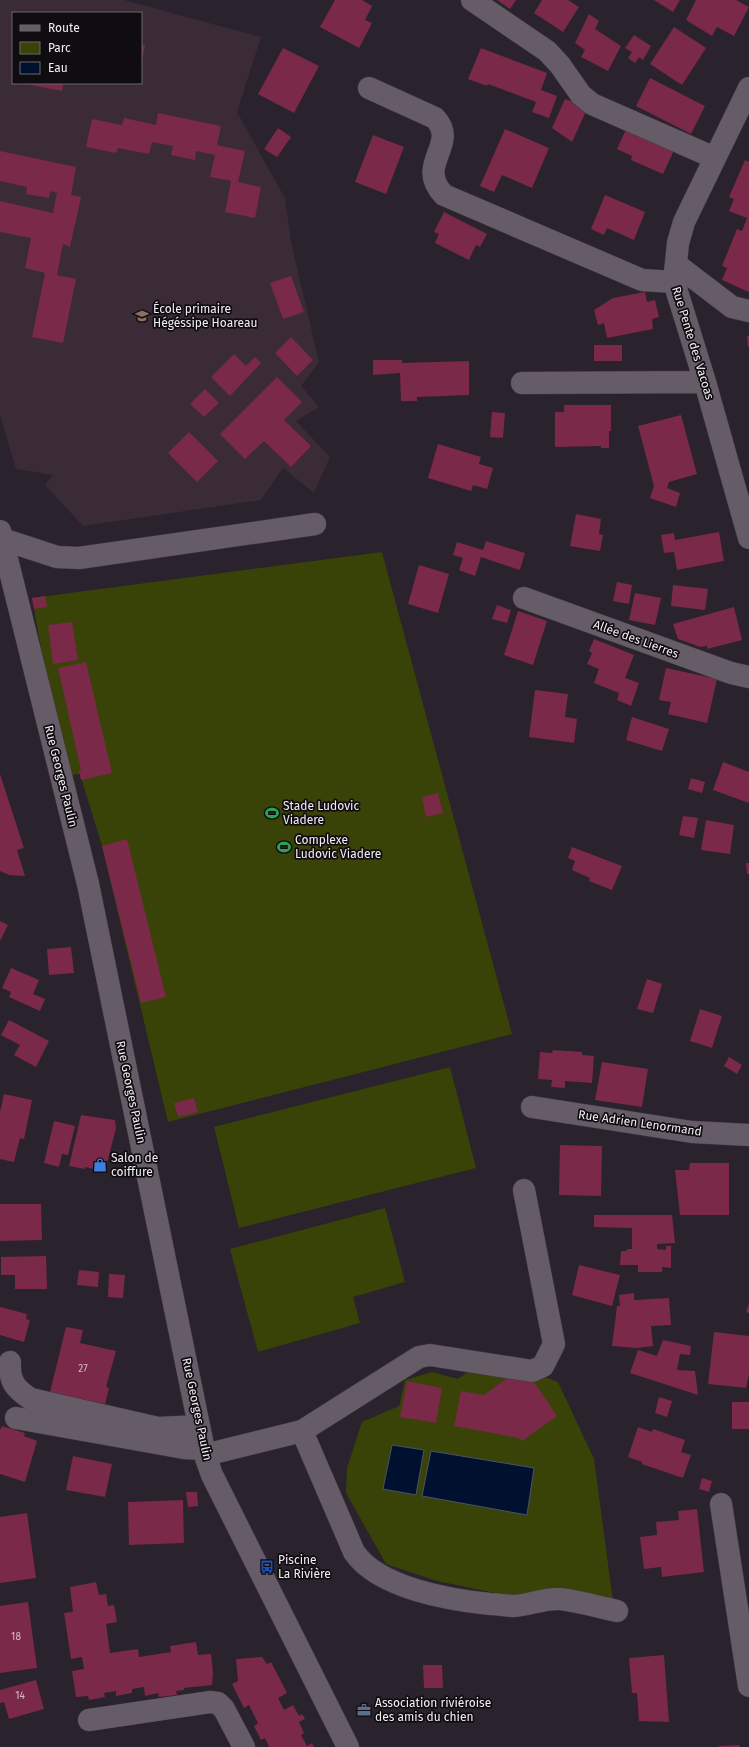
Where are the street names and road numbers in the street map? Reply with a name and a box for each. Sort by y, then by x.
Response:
street label: Rue Pente des Vacoas [669,285,717,402]
street label: Allée des Lierres [592,617,681,661]
street label: Rue Georges Paulin [42,724,80,828]
street label: Rue Georges Paulin [113,1039,149,1145]
street label: Rue Adrien Lenormand [577,1107,703,1139]
street label: Rue Georges Paulin [179,1356,215,1462]

